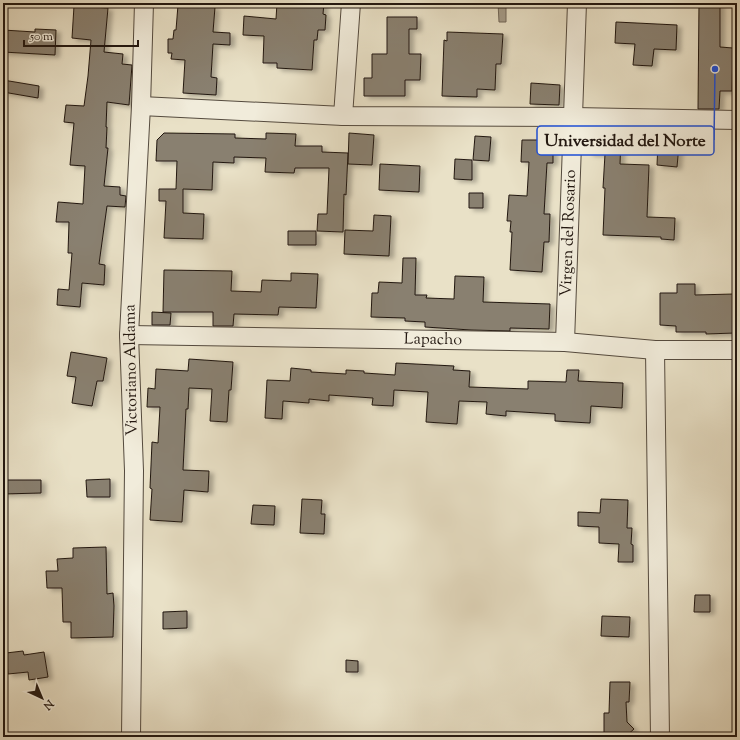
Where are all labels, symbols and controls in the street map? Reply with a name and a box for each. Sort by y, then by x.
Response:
scale bar [24,22,138,48]
text: 50 m [29,28,53,46]
callout: Universidad del Norte [537,126,714,155]
text: Universidad del Norte [544,130,706,154]
street label: Virgen del Rosario [555,169,583,297]
street label: Victoriano Aldama [119,303,145,436]
street label: Lapacho [404,328,462,352]
north arrow [22,678,62,718]
text: N [39,695,58,713]

